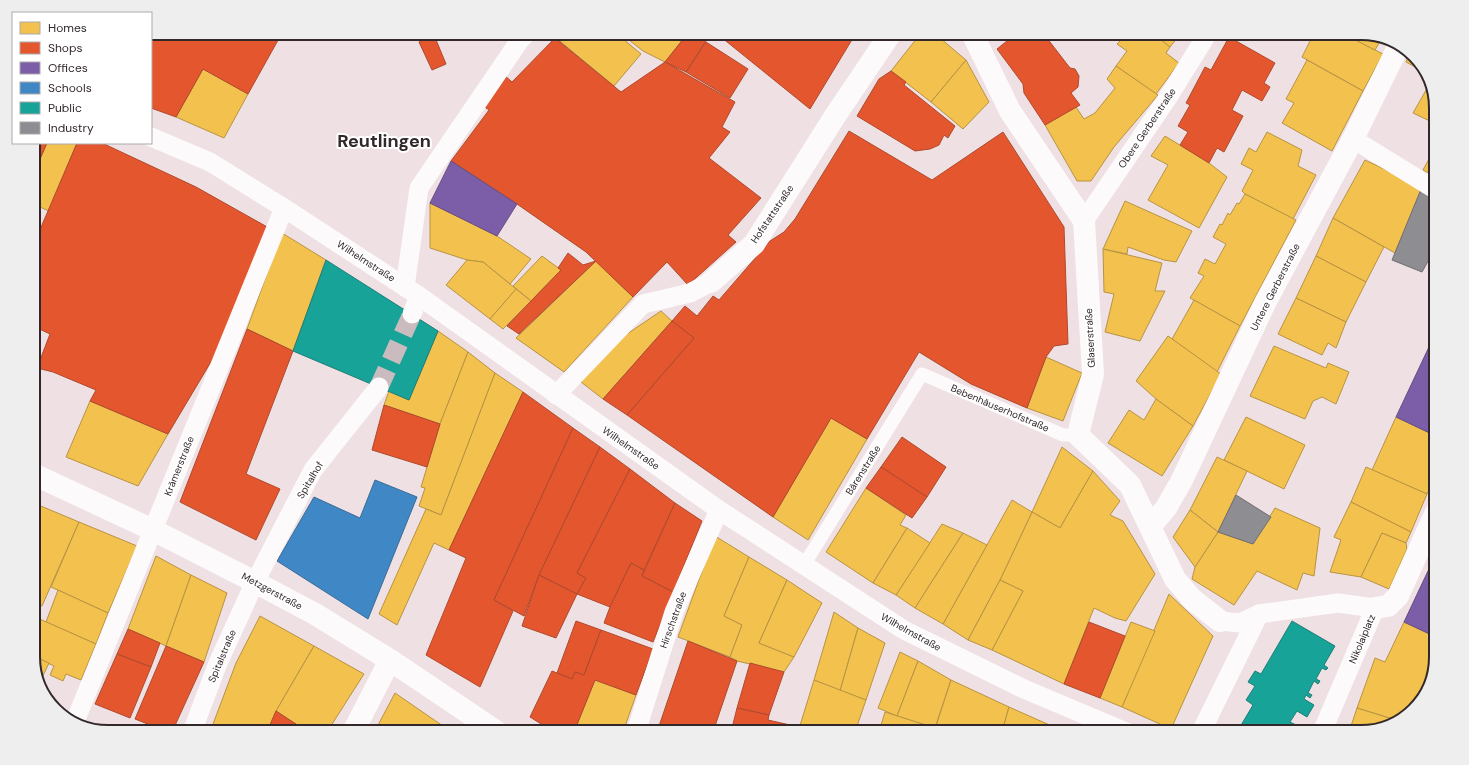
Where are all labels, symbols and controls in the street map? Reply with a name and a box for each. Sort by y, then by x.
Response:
legend [12,12,152,144]
text: Homes [48,20,87,36]
text: Shops [48,40,83,56]
text: Offices [48,60,88,76]
text: Schools [48,80,92,96]
street label: Obere Gerberstraße [1115,85,1179,171]
text: Public [48,100,82,116]
text: Industry [48,120,94,136]
district label: Reutlingen [337,129,431,153]
street label: Hofstattstraße [748,182,797,246]
street label: Wilhelmstraße [334,237,398,285]
street label: Untere Gerberstraße [1247,241,1303,333]
street label: Glaserstraße [1082,308,1098,368]
street label: Bebenhäuserhofstraße [949,381,1051,435]
street label: Wilhelmstraße [600,423,662,473]
street label: Krämerstraße [161,434,197,498]
street label: Bärenstraße [843,442,884,497]
street label: Spitalhof [294,459,326,501]
street label: Metzgerstraße [239,569,305,613]
street label: Hirschstraße [657,590,689,650]
street label: Wilhelmstraße [879,610,944,654]
street label: Nikolaiplatz [1346,612,1378,666]
street label: Spitalstraße [205,627,239,684]

